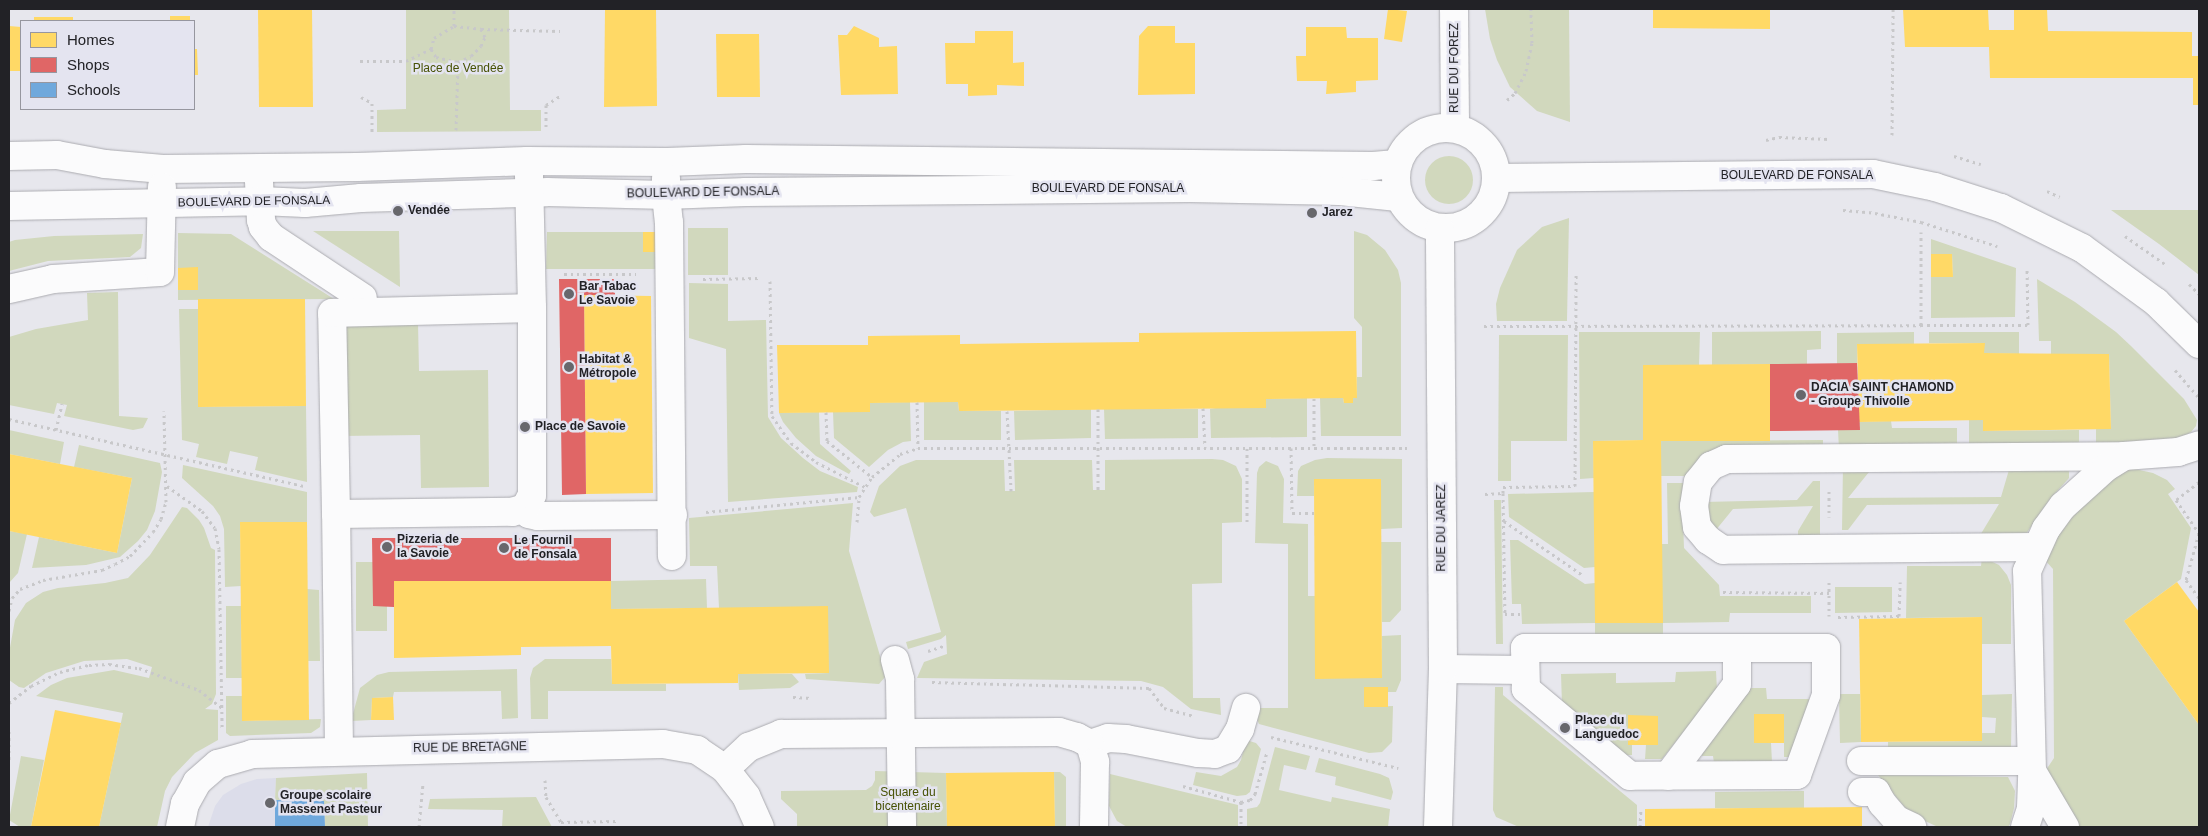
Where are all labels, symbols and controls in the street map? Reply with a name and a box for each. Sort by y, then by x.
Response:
legend [20,20,195,110]
street label: RUE DU FOREZ [1448,23,1462,113]
text: Homes [67,31,115,48]
text: Shops [67,56,110,73]
park label: Place de Vendée [413,62,503,76]
text: Schools [67,81,120,98]
street label: BOULEVARD DE FONSALA [1721,169,1873,183]
street label: BOULEVARD DE FONSALA [1032,182,1184,196]
street label: BOULEVARD DE FONSALA [627,184,779,202]
street label: BOULEVARD DE FONSALA [178,193,330,211]
place label: Vendée [408,204,450,218]
marker: Vendée [392,205,404,217]
place label: Jarez [1322,206,1353,220]
marker: Jarez [1306,207,1318,219]
place label: Bar Tabac Le Savoie [579,280,636,308]
marker: Bar Tabac Le Savoie [563,288,575,300]
place label: Habitat & Métropole [579,353,636,381]
marker: Habitat & Métropole [563,361,575,373]
place label: DACIA SAINT CHAMOND - Groupe Thivolle [1811,381,1954,409]
marker: DACIA SAINT CHAMOND - Groupe Thivolle [1795,389,1807,401]
place label: Place de Savoie [535,420,626,434]
marker: Place de Savoie [519,421,531,433]
street label: RUE DU JAREZ [1435,484,1449,572]
place label: Pizzeria de la Savoie [397,533,459,561]
place label: Le Fournil de Fonsala [514,534,577,562]
marker: Pizzeria de la Savoie [381,541,393,553]
marker: Le Fournil de Fonsala [498,542,510,554]
place label: Place du Languedoc [1575,714,1639,742]
marker: Place du Languedoc [1559,722,1571,734]
street label: RUE DE BRETAGNE [413,740,527,756]
park label: Square du bicentenaire [875,786,941,814]
place label: Groupe scolaire Massenet Pasteur [280,789,382,817]
marker: Groupe scolaire Massenet Pasteur [264,797,276,809]

